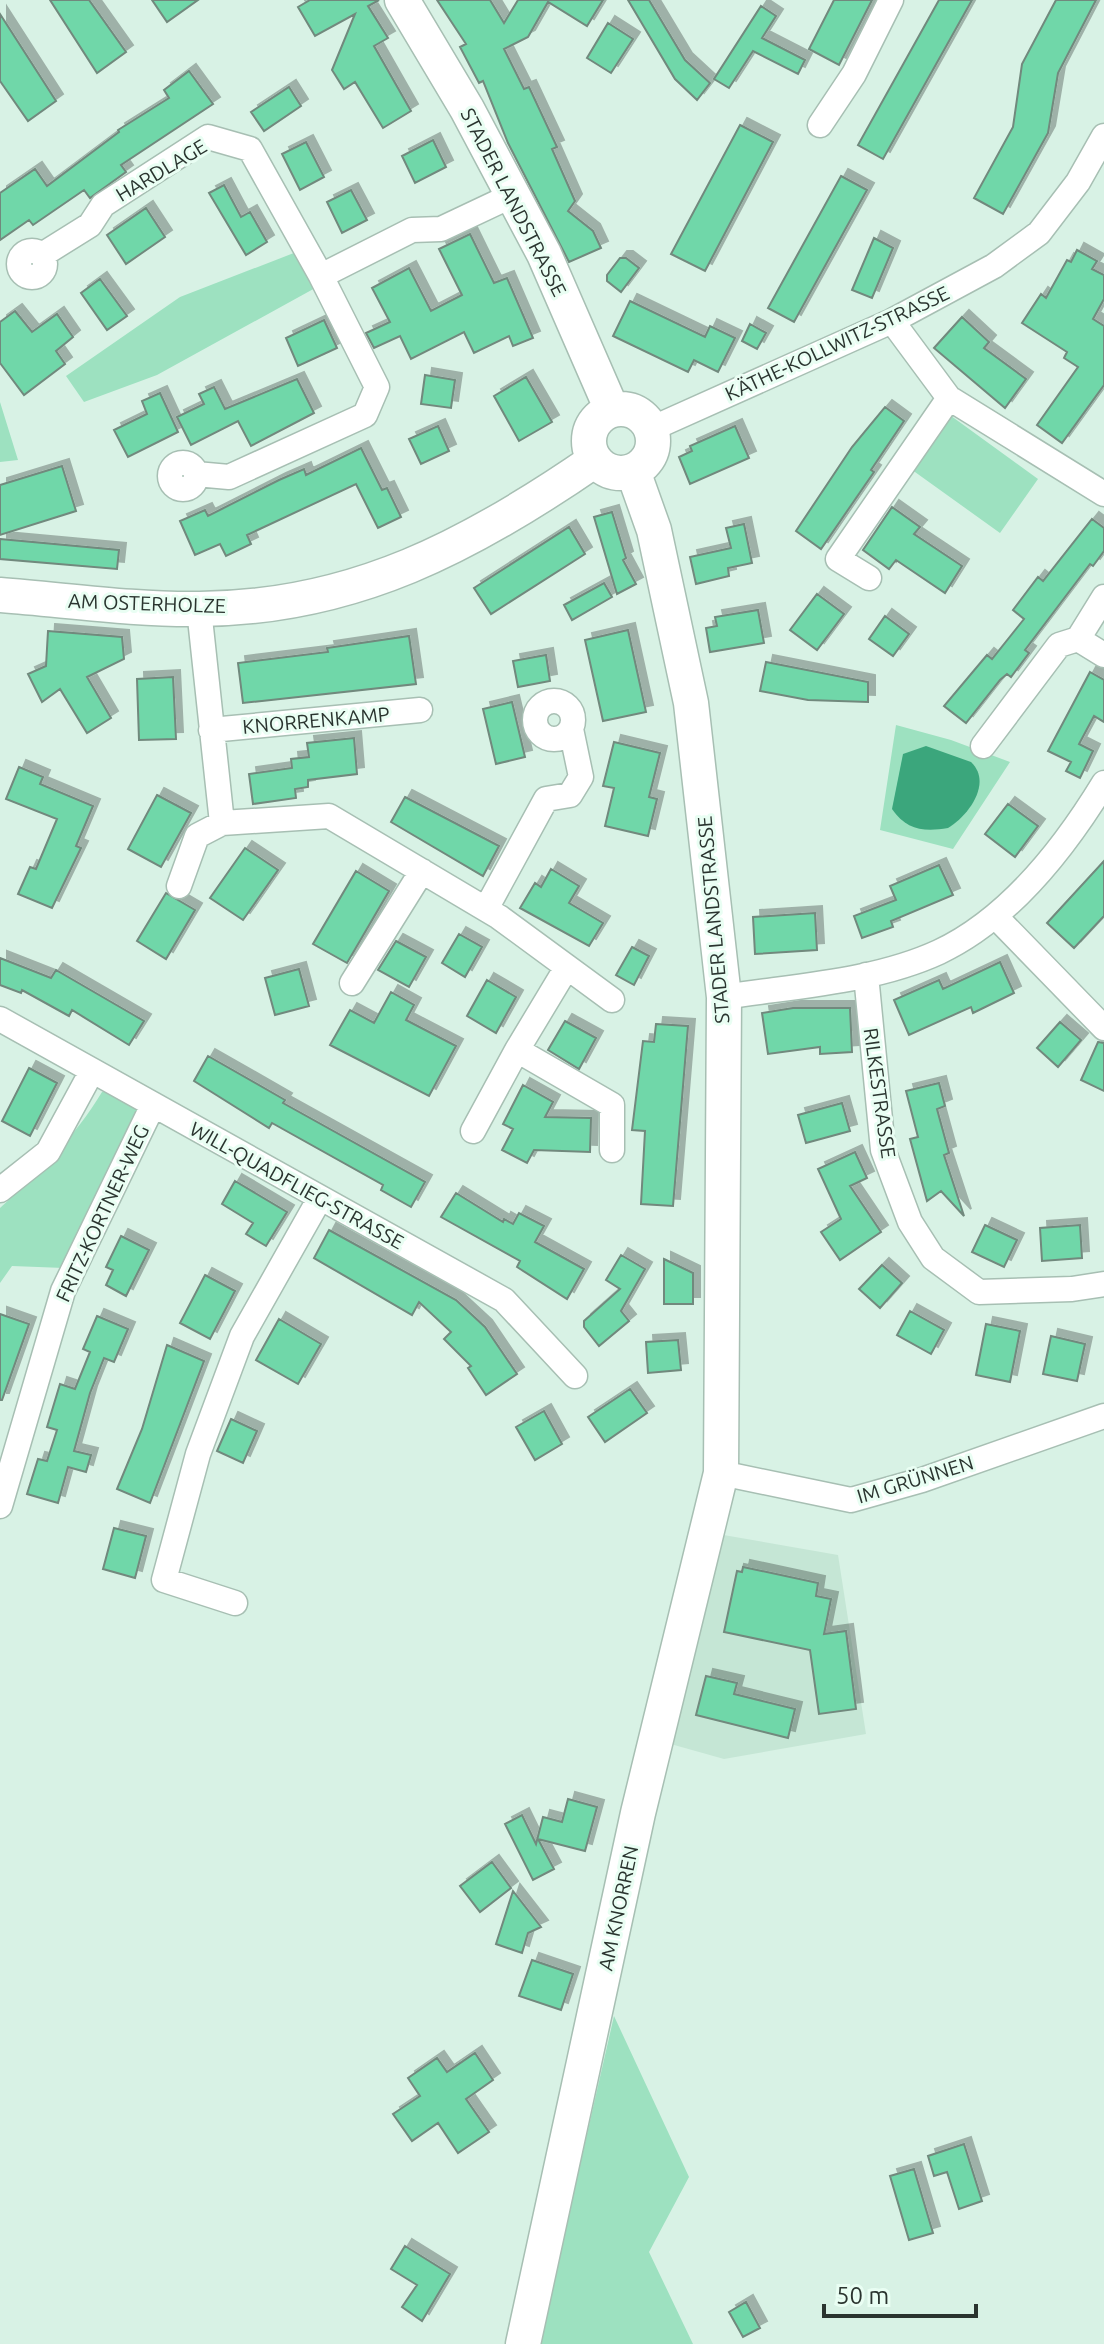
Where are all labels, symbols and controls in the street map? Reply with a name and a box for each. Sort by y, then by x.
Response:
street label: STADER LANDSTRASSE [457,104,571,300]
street label: HARDLAGE [112,134,210,206]
street label: KÄTHE-KOLLWITZ-STRASSE [721,281,953,405]
street label: AM OSTERHOLZE [68,589,226,617]
street label: KNORRENKAMP [241,702,391,738]
street label: STADER LANDSTRASSE [692,815,734,1025]
street label: RILKESTRASSE [859,1026,901,1160]
street label: WILL-QUADFLIEG-STRASSE [186,1117,408,1253]
street label: FRITZ-KORTNER-WEG [51,1121,153,1305]
street label: IM GRÜNNEN [854,1450,976,1508]
street label: AM KNORREN [594,1843,642,1973]
scale bar [824,2268,976,2318]
text: 50 m [836,2282,889,2309]

